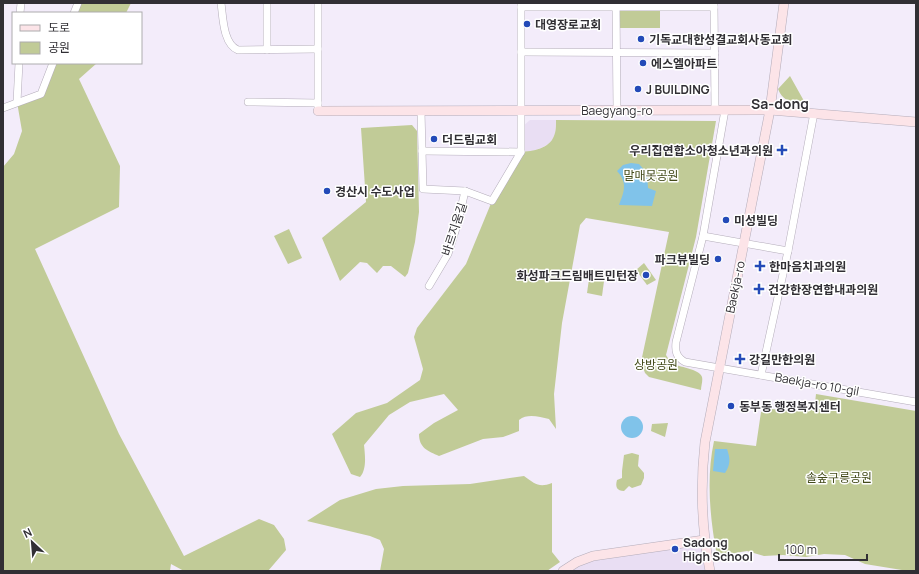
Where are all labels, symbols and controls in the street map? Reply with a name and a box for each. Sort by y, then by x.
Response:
legend [12,12,142,64]
place label: 대영장로교회 [535,16,601,33]
text: 도로 [48,19,70,36]
marker: 대영장로교회 [522,19,532,29]
place label: 기독교대한성결교회사동교회 [649,31,793,48]
marker: 기독교대한성결교회사동교회 [636,34,646,44]
text: 공원 [48,39,70,56]
place label: 에스엘아파트 [651,55,717,72]
marker: 에스엘아파트 [638,58,648,68]
place label: J BUILDING [646,81,710,98]
marker: J BUILDING [633,84,643,94]
district label: Sa-dong [751,94,809,113]
street label: Baegyang-ro [581,102,653,119]
place label: 더드림교회 [442,131,497,148]
marker: 더드림교회 [429,134,439,144]
place label: 우리집연합소아청소년과의원 [629,142,773,159]
marker: 우리집연합소아청소년과의원 [776,144,788,156]
park label: 말매못공원 [623,167,679,184]
place label: 경산시 수도사업 [335,183,415,200]
marker: 경산시 수도사업 [322,186,332,196]
street label: 바르지움길 [437,200,471,258]
place label: 미성빌딩 [734,212,778,229]
marker: 미성빌딩 [721,215,731,225]
place label: 파크뷰빌딩 [655,251,710,268]
marker: 파크뷰빌딩 [713,254,723,264]
place label: 한마음치과의원 [769,258,846,275]
street label: Baekja-ro [721,259,749,315]
marker: 한마음치과의원 [754,260,766,272]
place label: 화성파크드림배트민턴장 [517,267,638,284]
marker: 화성파크드림배트민턴장 [641,270,651,280]
place label: 건강한장연합내과의원 [768,281,878,298]
marker: 건강한장연합내과의원 [753,283,765,295]
place label: 강길만한의원 [749,351,815,368]
marker: 강길만한의원 [734,353,746,365]
park label: 상방공원 [634,356,678,373]
street label: Baekja-ro 10-gil [774,368,860,400]
place label: 동부동 행정복지센터 [739,398,841,415]
marker: 동부동 행정복지센터 [726,401,736,411]
park label: 솔숲구릉공원 [806,469,872,486]
north arrow [12,522,52,562]
text: N [21,524,34,541]
place label: Sadong High School [683,534,753,565]
scale bar [779,536,867,562]
text: 100 m [785,541,817,558]
marker: Sadong High School [670,544,680,554]

